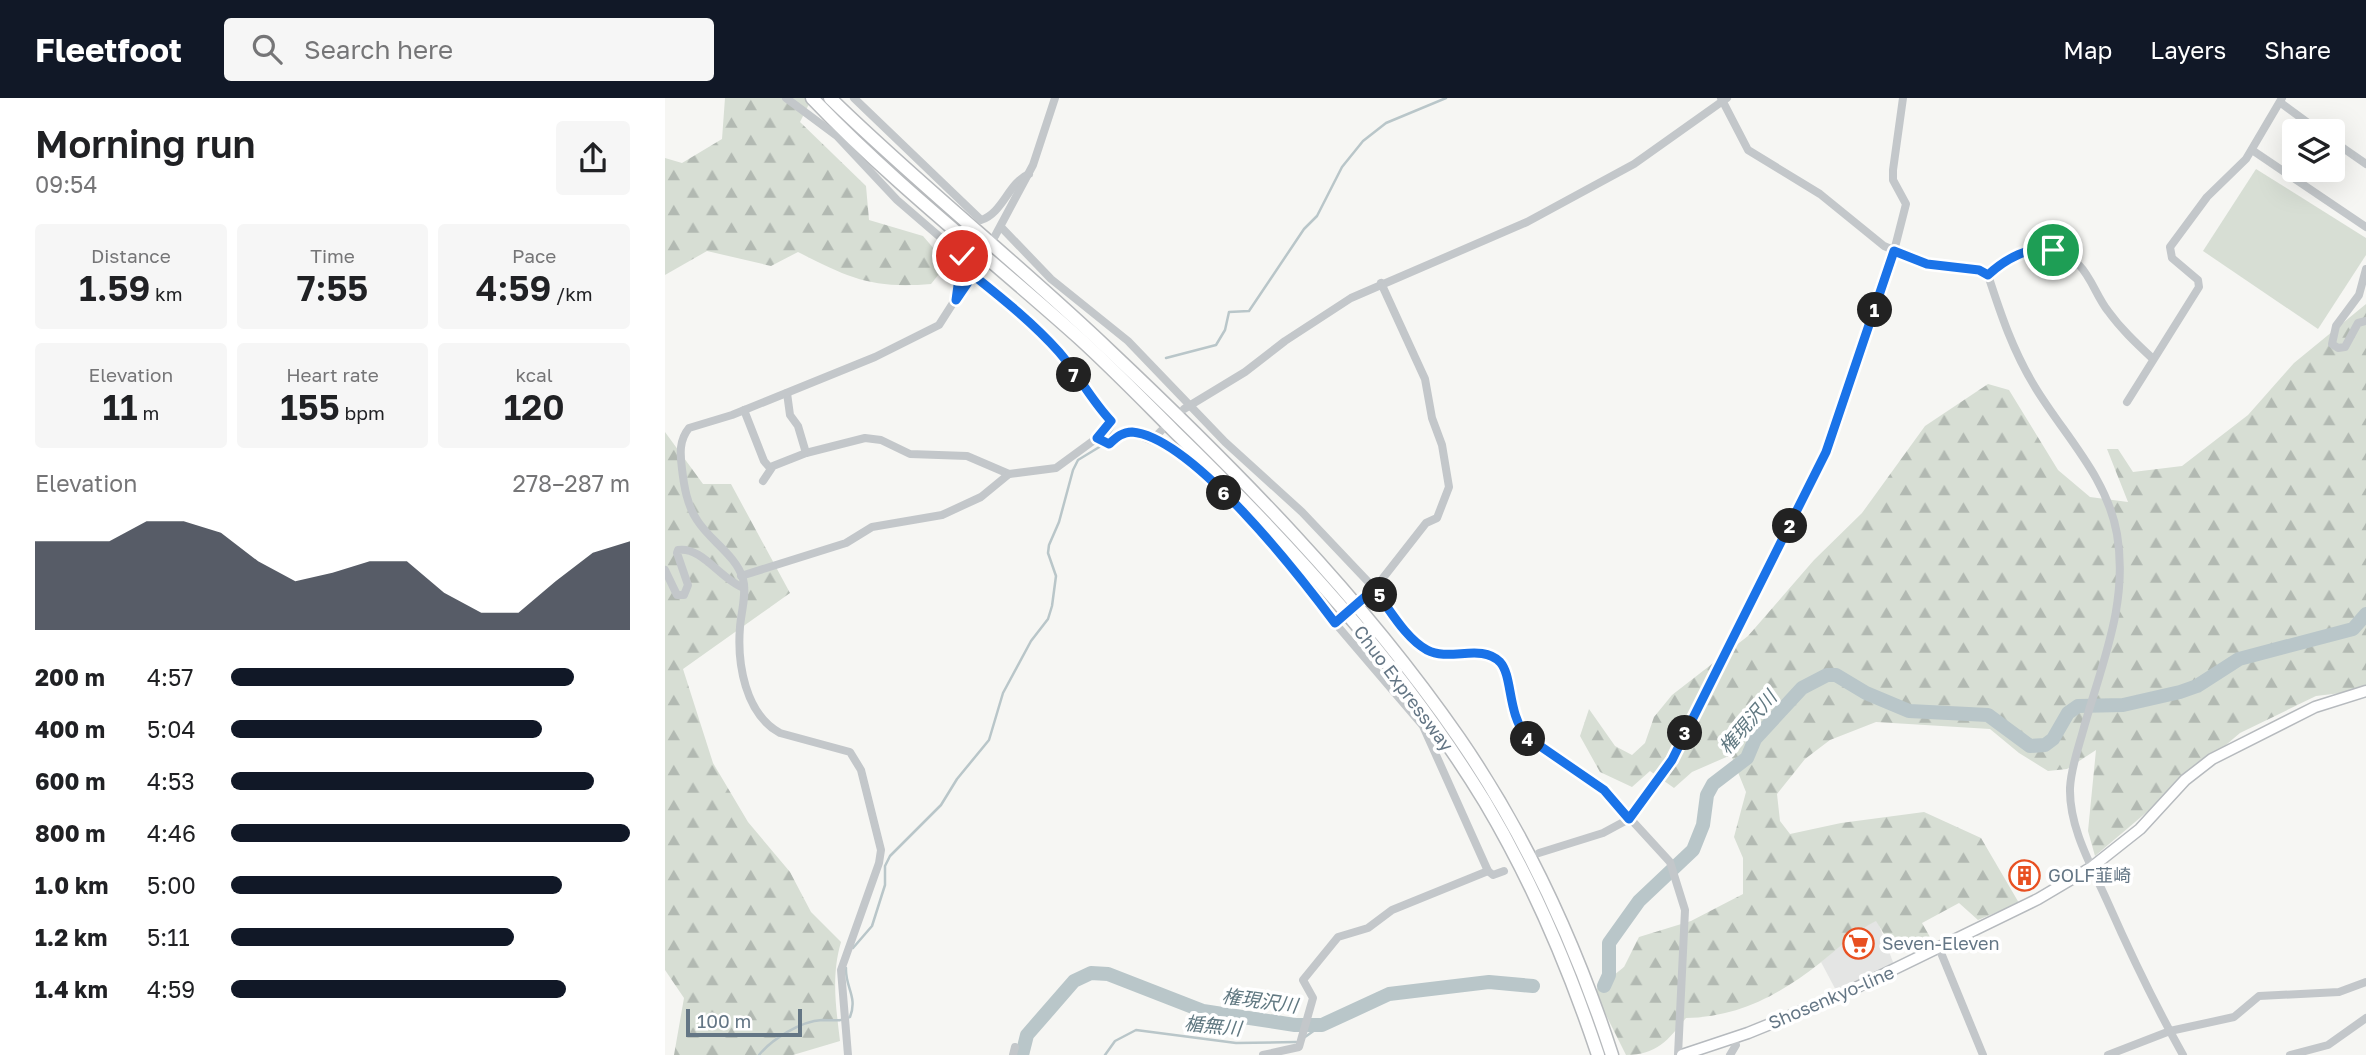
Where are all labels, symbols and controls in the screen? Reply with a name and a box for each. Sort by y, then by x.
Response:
search box [224,18,714,81]
text: Fleetfoot [35,30,182,69]
icon: search [248,30,286,68]
text: Search here [304,34,453,65]
text: Map [2063,35,2112,64]
text: Layers [2150,35,2226,64]
text: Share [2264,35,2331,64]
map controls [2282,119,2345,182]
button: layers [2282,119,2345,182]
text: Morning run [35,121,256,166]
button: share [556,121,630,195]
text: 09:54 [35,170,97,198]
pin [2023,220,2083,280]
pin [932,226,992,286]
icon: arrive [2034,231,2072,269]
icon: check [943,237,981,275]
text: Distance [91,244,171,267]
text: Time [310,244,355,267]
text: Pace [512,244,556,267]
text: 1.59 [79,267,150,309]
text: 7:55 [297,267,368,309]
text: 4:59 [476,267,551,309]
text: km [150,282,183,305]
text: /km [551,282,593,305]
pin: 1 [1857,292,1893,328]
text: 1 [1870,298,1879,321]
pin: 7 [1057,358,1091,392]
text: Elevation [89,363,173,386]
text: Heart rate [286,363,379,386]
text: kcal [515,363,553,386]
text: 7 [1068,363,1079,386]
text: 11 [102,386,138,428]
text: 155 [280,386,340,428]
text: 120 [504,386,565,428]
text: m [138,401,159,424]
text: bpm [340,401,385,424]
text: Elevation [35,469,137,497]
text: 278–287 m [513,469,630,497]
pin: 6 [1207,476,1241,510]
text: 6 [1217,481,1230,504]
pin: 2 [1773,508,1807,544]
text: 2 [1784,514,1795,537]
pin: 5 [1363,578,1397,612]
text: 5 [1374,583,1385,606]
street label: Chuo Expressway [1350,621,1458,755]
text: 200 m [35,663,105,691]
text: 4:57 [147,663,193,691]
water label: 権現沢川 [1713,684,1782,758]
text: 400 m [35,715,105,743]
text: 5:04 [147,715,196,743]
pin: 3 [1667,716,1703,750]
text: 3 [1679,721,1690,744]
pin: 4 [1511,722,1545,756]
text: 4 [1522,727,1533,750]
text: 600 m [35,767,105,795]
text: 4:53 [147,767,195,795]
text: 800 m [35,819,106,847]
text: 4:46 [147,819,196,847]
building icon: GOLF韮崎 [2008,858,2042,892]
place label: GOLF韮崎 [2048,864,2131,886]
text: 1.0 km [35,871,108,899]
text: 5:00 [147,871,196,899]
text: 1.2 km [35,923,107,951]
text: 5:11 [147,923,190,951]
supermarket icon: Seven-Eleven [1842,926,1876,960]
place label: Seven-Eleven [1882,932,2000,954]
street label: Shosenkyo-line [1765,961,1897,1033]
text: 1.4 km [35,975,108,1003]
text: 4:59 [147,975,195,1003]
water label: 権現沢川 [1221,983,1301,1017]
scale bar [686,1006,801,1038]
text: 100 m [697,1009,751,1032]
water label: 楯無川 [1183,1011,1245,1040]

